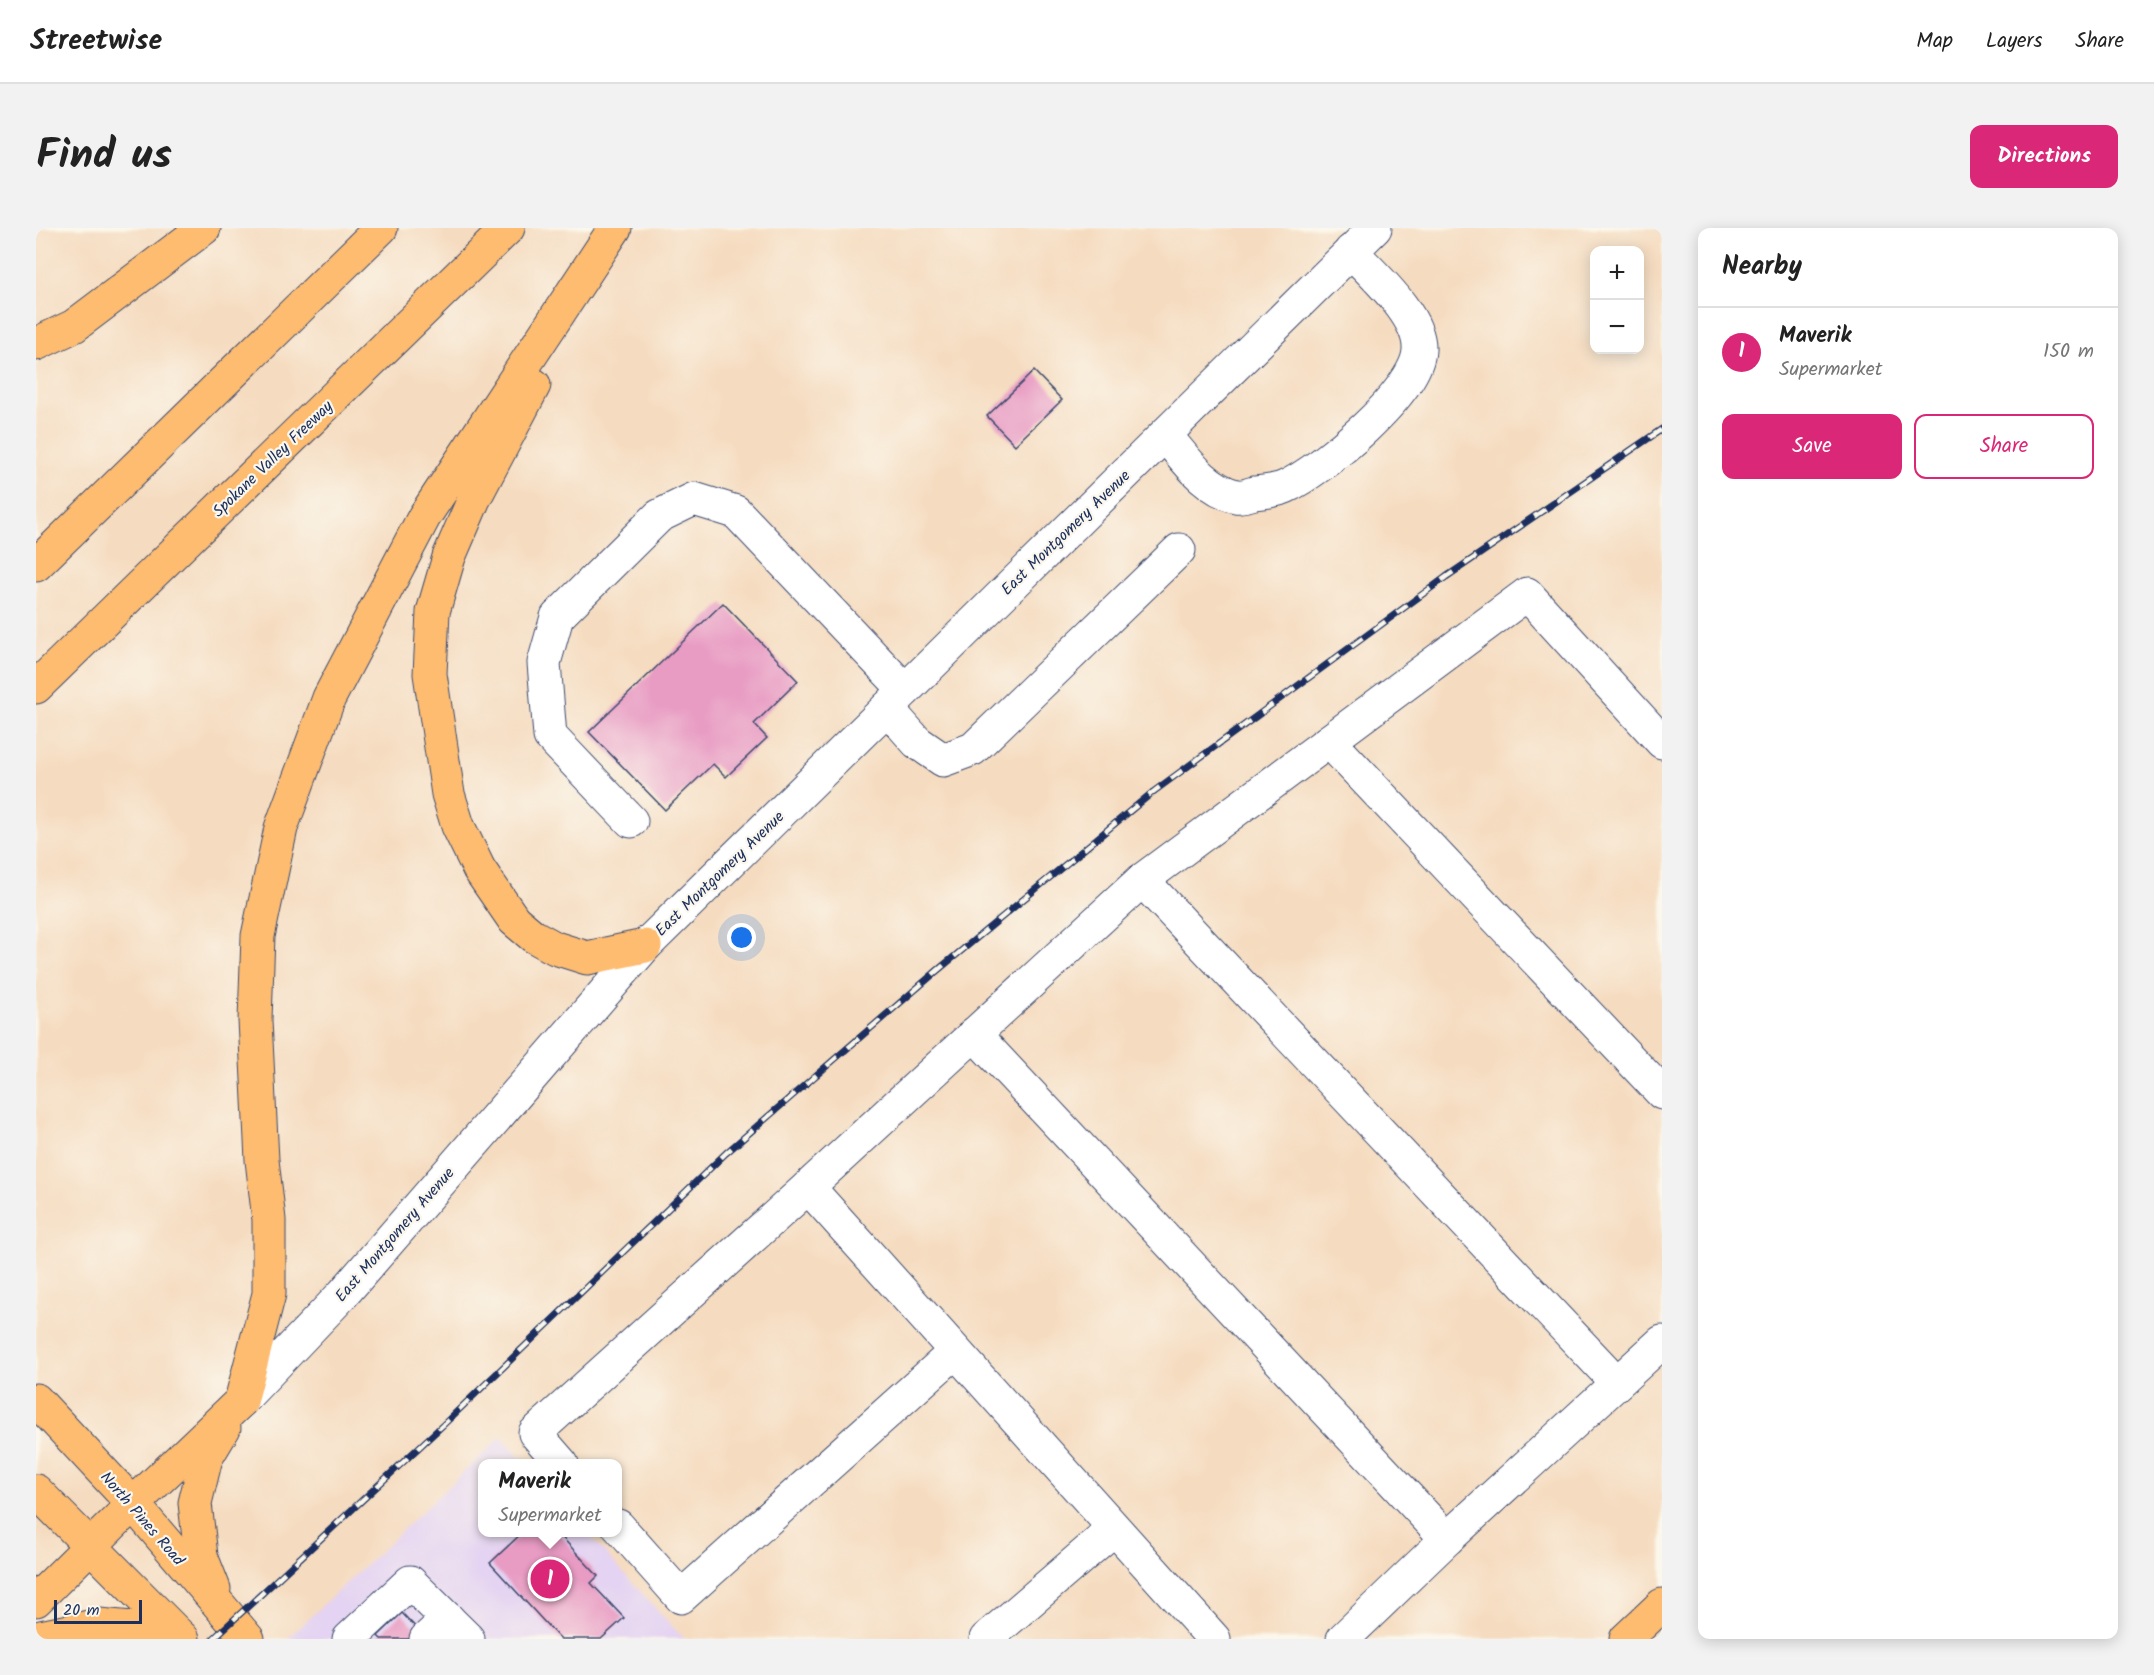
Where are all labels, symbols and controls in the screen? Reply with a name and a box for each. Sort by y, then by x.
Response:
text: Streetwise [30,19,162,64]
text: Map [1916,25,1953,58]
text: Layers [1986,25,2042,58]
text: Share [2075,25,2124,58]
text: Find us [36,123,172,190]
button: Directions [1970,125,2118,188]
map controls [1590,246,1644,354]
button: + [1590,246,1644,300]
text: Nearby [1722,246,1802,288]
button: − [1590,300,1644,354]
text: Maverik [1779,319,1851,354]
text: 1 [1738,336,1745,368]
text: 150 m [2043,336,2094,368]
text: Supermarket [1779,354,1882,386]
street label: Spokane Valley Freeway [207,394,339,523]
button: Save [1722,414,1902,479]
button: Share [1914,414,2094,479]
street label: East Montgomery Avenue [996,464,1137,602]
street label: East Montgomery Avenue [650,805,791,943]
your location [727,923,756,952]
street label: East Montgomery Avenue [329,1162,461,1308]
popup [478,1459,622,1537]
text: Maverik [498,1465,571,1500]
street label: North Pines Road [94,1466,191,1573]
text: Supermarket [498,1500,602,1532]
pin: 1 [530,1556,570,1602]
scale bar [54,1597,142,1624]
text: 20 m [63,1598,99,1623]

